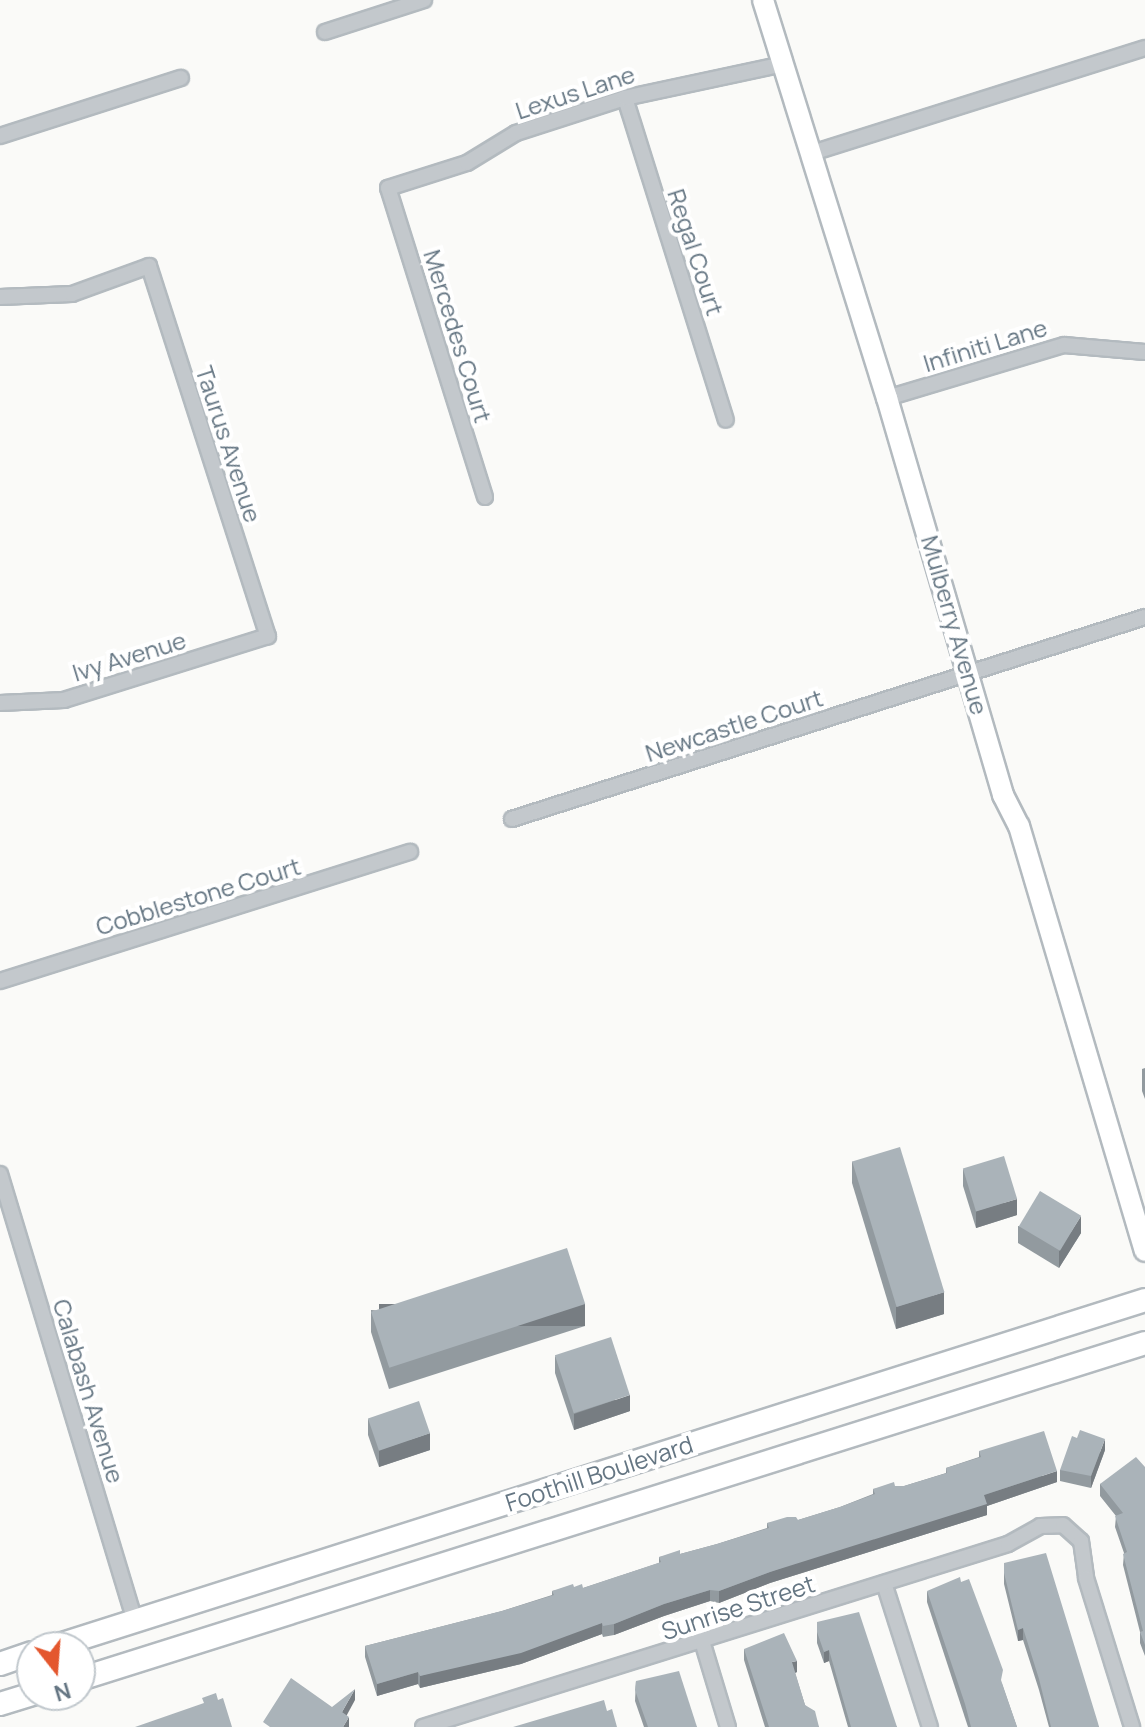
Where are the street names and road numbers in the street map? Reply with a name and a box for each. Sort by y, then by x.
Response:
street label: Lexus Lane [512,59,638,125]
street label: Regal Court [662,185,730,319]
street label: Mercedes Court [418,246,498,426]
street label: Infiniti Lane [920,313,1050,377]
street label: Taurus Avenue [190,362,268,526]
street label: Mulberry Avenue [916,532,994,718]
street label: Ivy Avenue [69,625,189,687]
street label: Newcastle Court [642,683,826,767]
street label: Cobblestone Court [92,851,304,941]
street label: Calabash Avenue [47,1296,131,1486]
street label: Foothill Boulevard [502,1429,696,1517]
street label: Sunrise Street [658,1569,818,1645]

